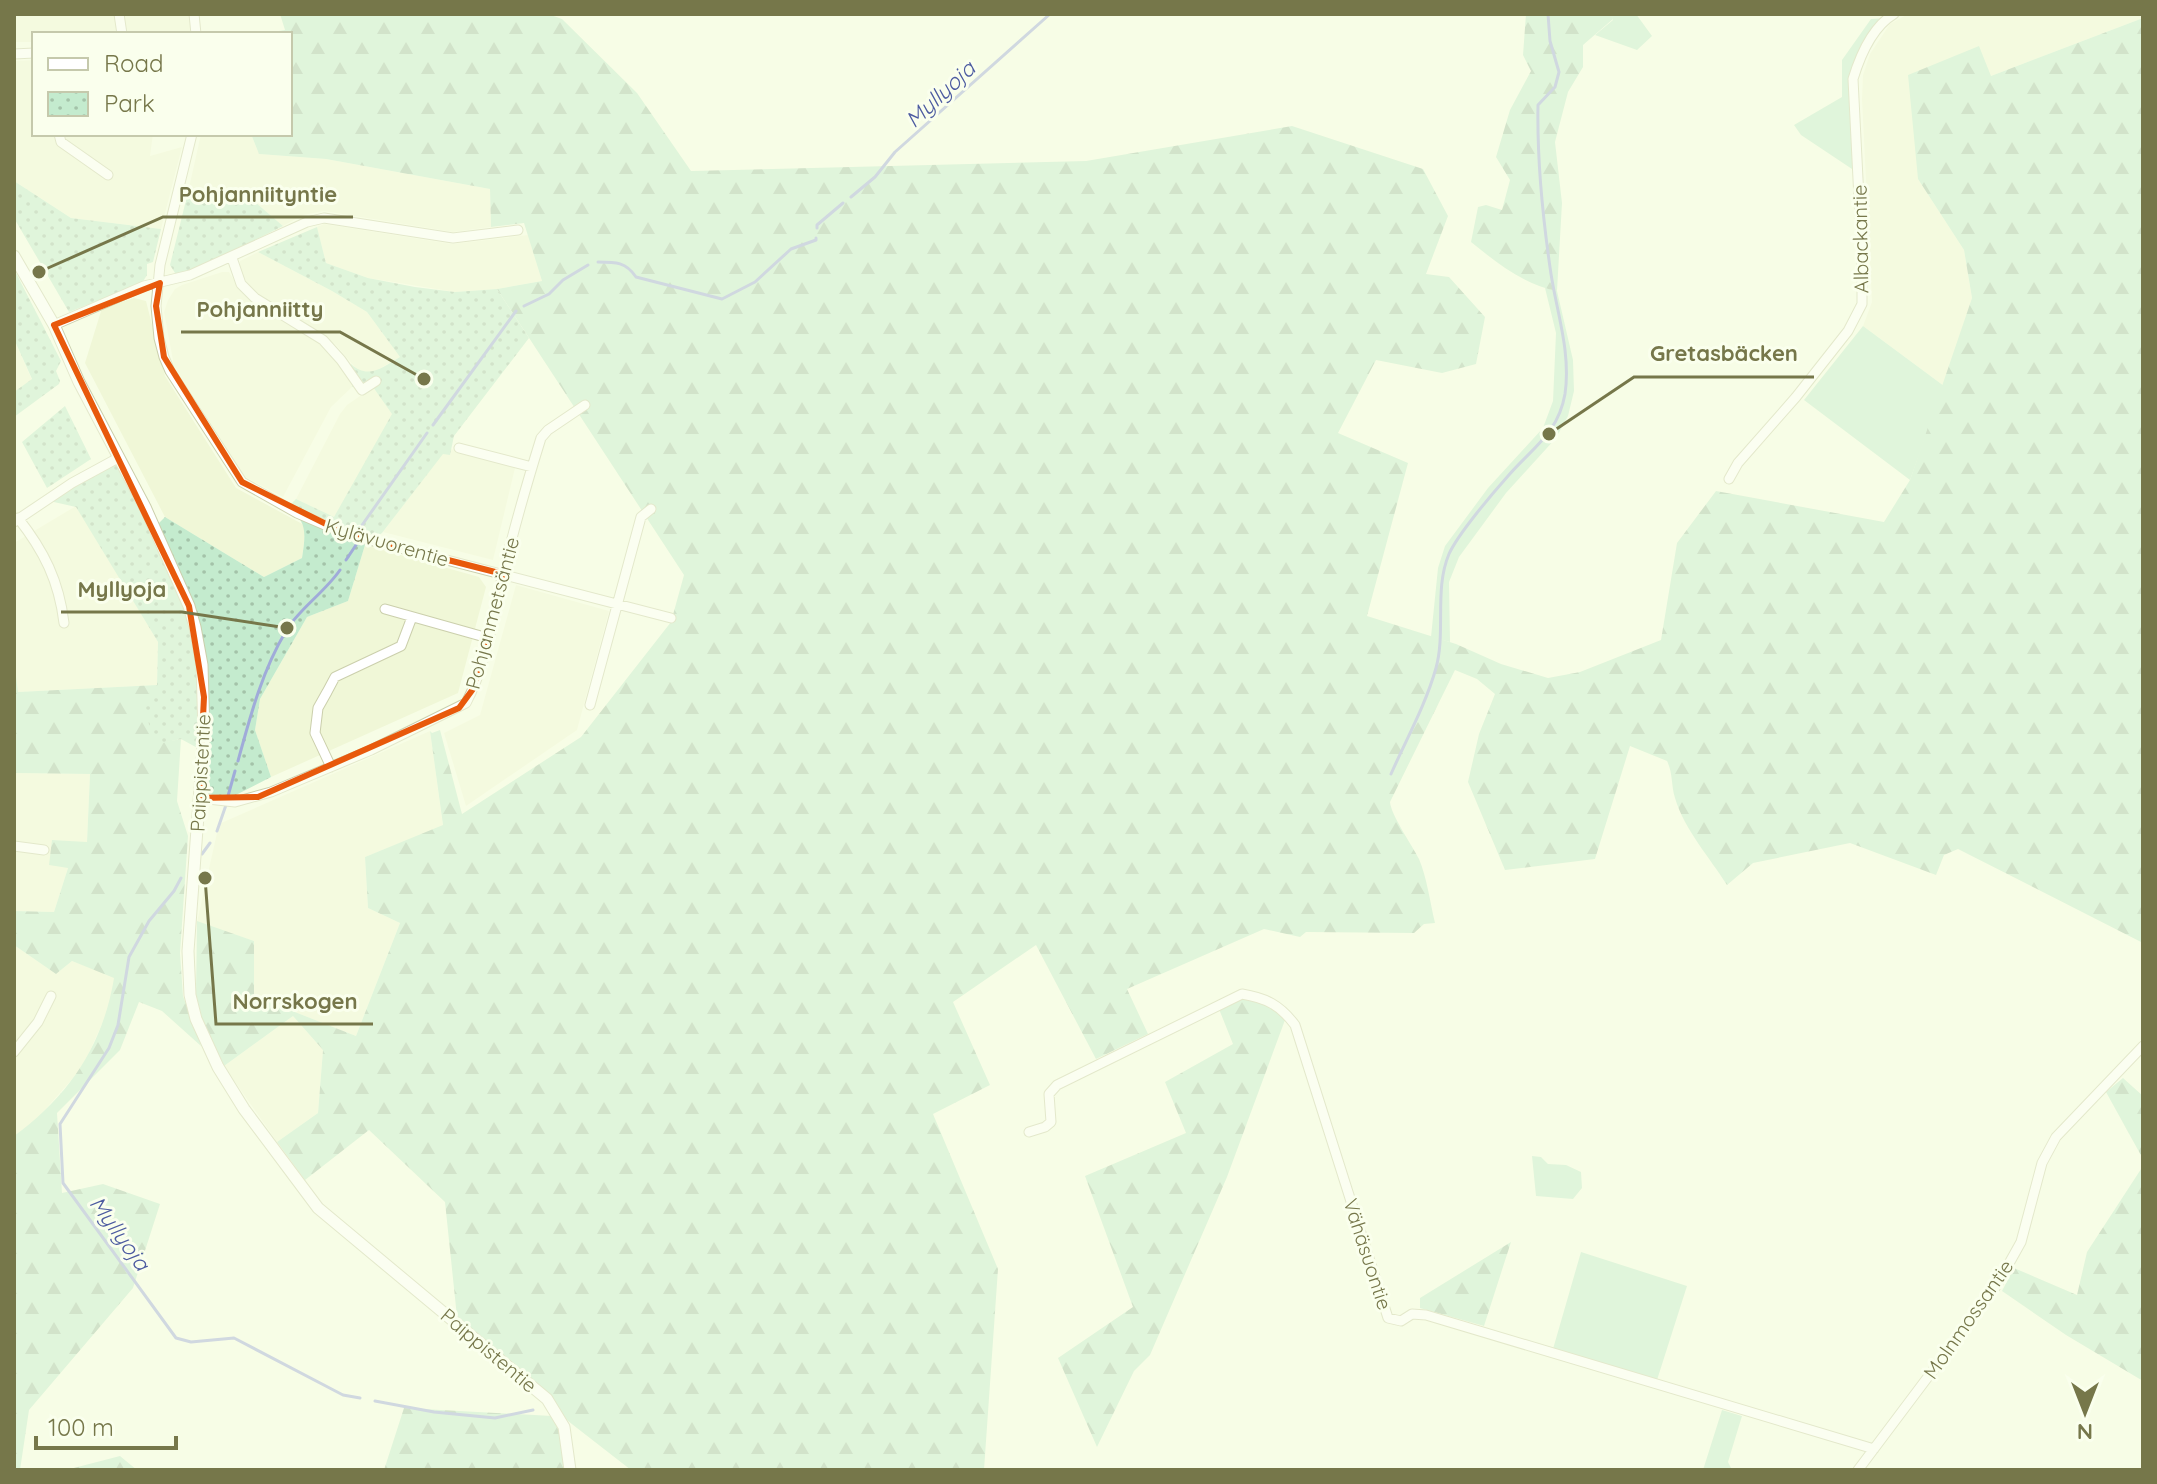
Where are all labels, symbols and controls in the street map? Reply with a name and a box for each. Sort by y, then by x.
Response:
legend [32,32,292,136]
text: Road [104,48,164,78]
water label: Myllyoja [899,53,982,133]
text: Park [104,88,155,118]
callout: Pohjanniityntie [163,171,353,217]
text: Pohjanniityntie [179,180,337,208]
street label: Albackantie [1847,184,1873,294]
callout: Pohjanniitty [181,286,340,332]
text: Pohjanniitty [196,295,324,323]
callout: Gretasbäcken [1634,331,1814,377]
text: Gretasbäcken [1650,339,1798,367]
street label: Kylävuorentie [322,512,452,572]
street label: Pohjanmetsäntie [460,534,524,692]
callout: Myllyoja [61,566,182,612]
text: Myllyoja [78,575,166,603]
street label: Paippistentie [184,713,216,833]
callout: Norrskogen [216,978,373,1024]
text: Norrskogen [232,987,358,1015]
water label: Myllyoja [84,1190,157,1277]
street label: Vähäsuontie [1338,1195,1398,1313]
street label: Molnmossantie [1918,1254,2018,1384]
street label: Paippistentie [436,1302,542,1398]
north arrow [2045,1372,2125,1452]
scale bar [36,1400,176,1450]
text: 100 m [48,1412,114,1442]
text: N [2077,1418,2093,1446]

